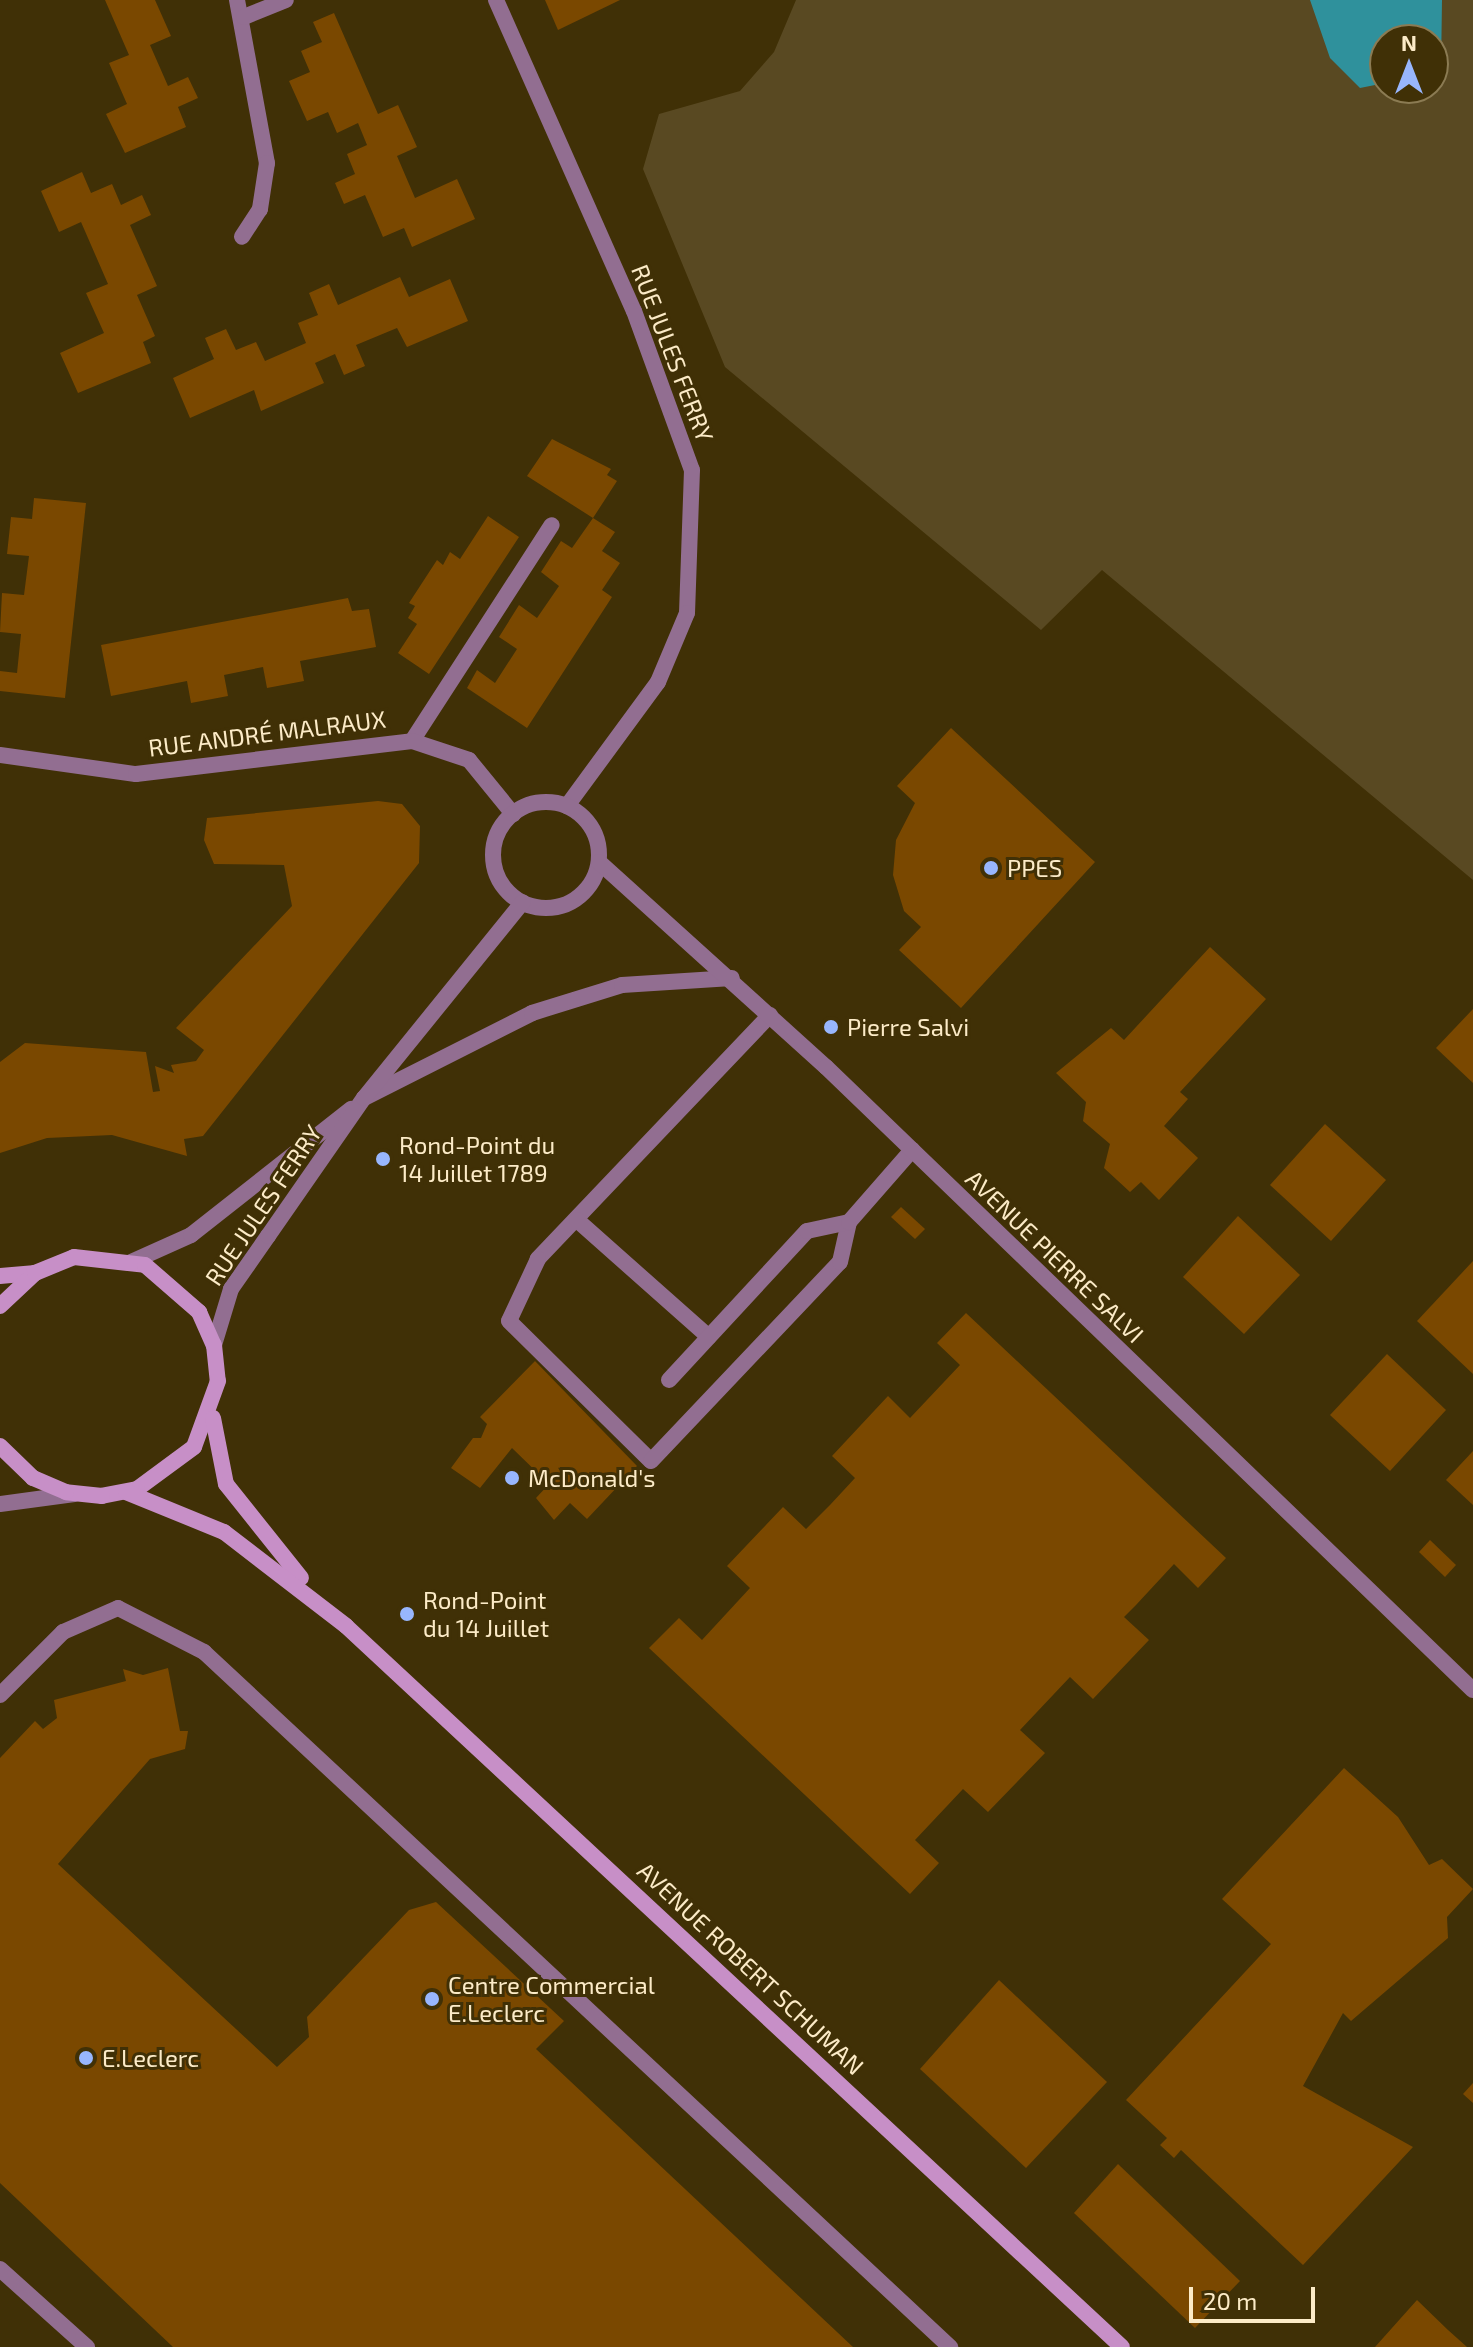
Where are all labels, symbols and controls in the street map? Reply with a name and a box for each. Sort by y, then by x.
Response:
north arrow [1369,24,1449,104]
text: N [1401,29,1417,55]
street label: RUE JULES FERRY [626,260,720,446]
street label: RUE ANDRÉ MALRAUX [146,704,388,762]
place label: PPES [1007,854,1062,882]
marker: PPES [982,859,1000,877]
place label: Pierre Salvi [847,1013,969,1041]
marker: Pierre Salvi [822,1018,840,1036]
street label: RUE JULES FERRY [199,1119,327,1291]
place label: Rond-Point du 14 Juillet 1789 [399,1131,555,1187]
marker: Rond-Point du 14 Juillet 1789 [374,1150,392,1168]
street label: AVENUE PIERRE SALVI [960,1164,1150,1348]
place label: McDonald's [528,1464,656,1492]
marker: McDonald's [503,1469,521,1487]
place label: Rond-Point du 14 Juillet [423,1586,550,1642]
marker: Rond-Point du 14 Juillet [398,1605,416,1623]
street label: AVENUE ROBERT SCHUMAN [632,1856,870,2080]
place label: Centre Commercial E.Leclerc [448,1971,655,2027]
marker: Centre Commercial E.Leclerc [423,1990,441,2008]
place label: E.Leclerc [102,2044,199,2072]
marker: E.Leclerc [77,2049,95,2067]
scale bar [1193,2271,1319,2321]
text: 20 m [1203,2286,1257,2315]

